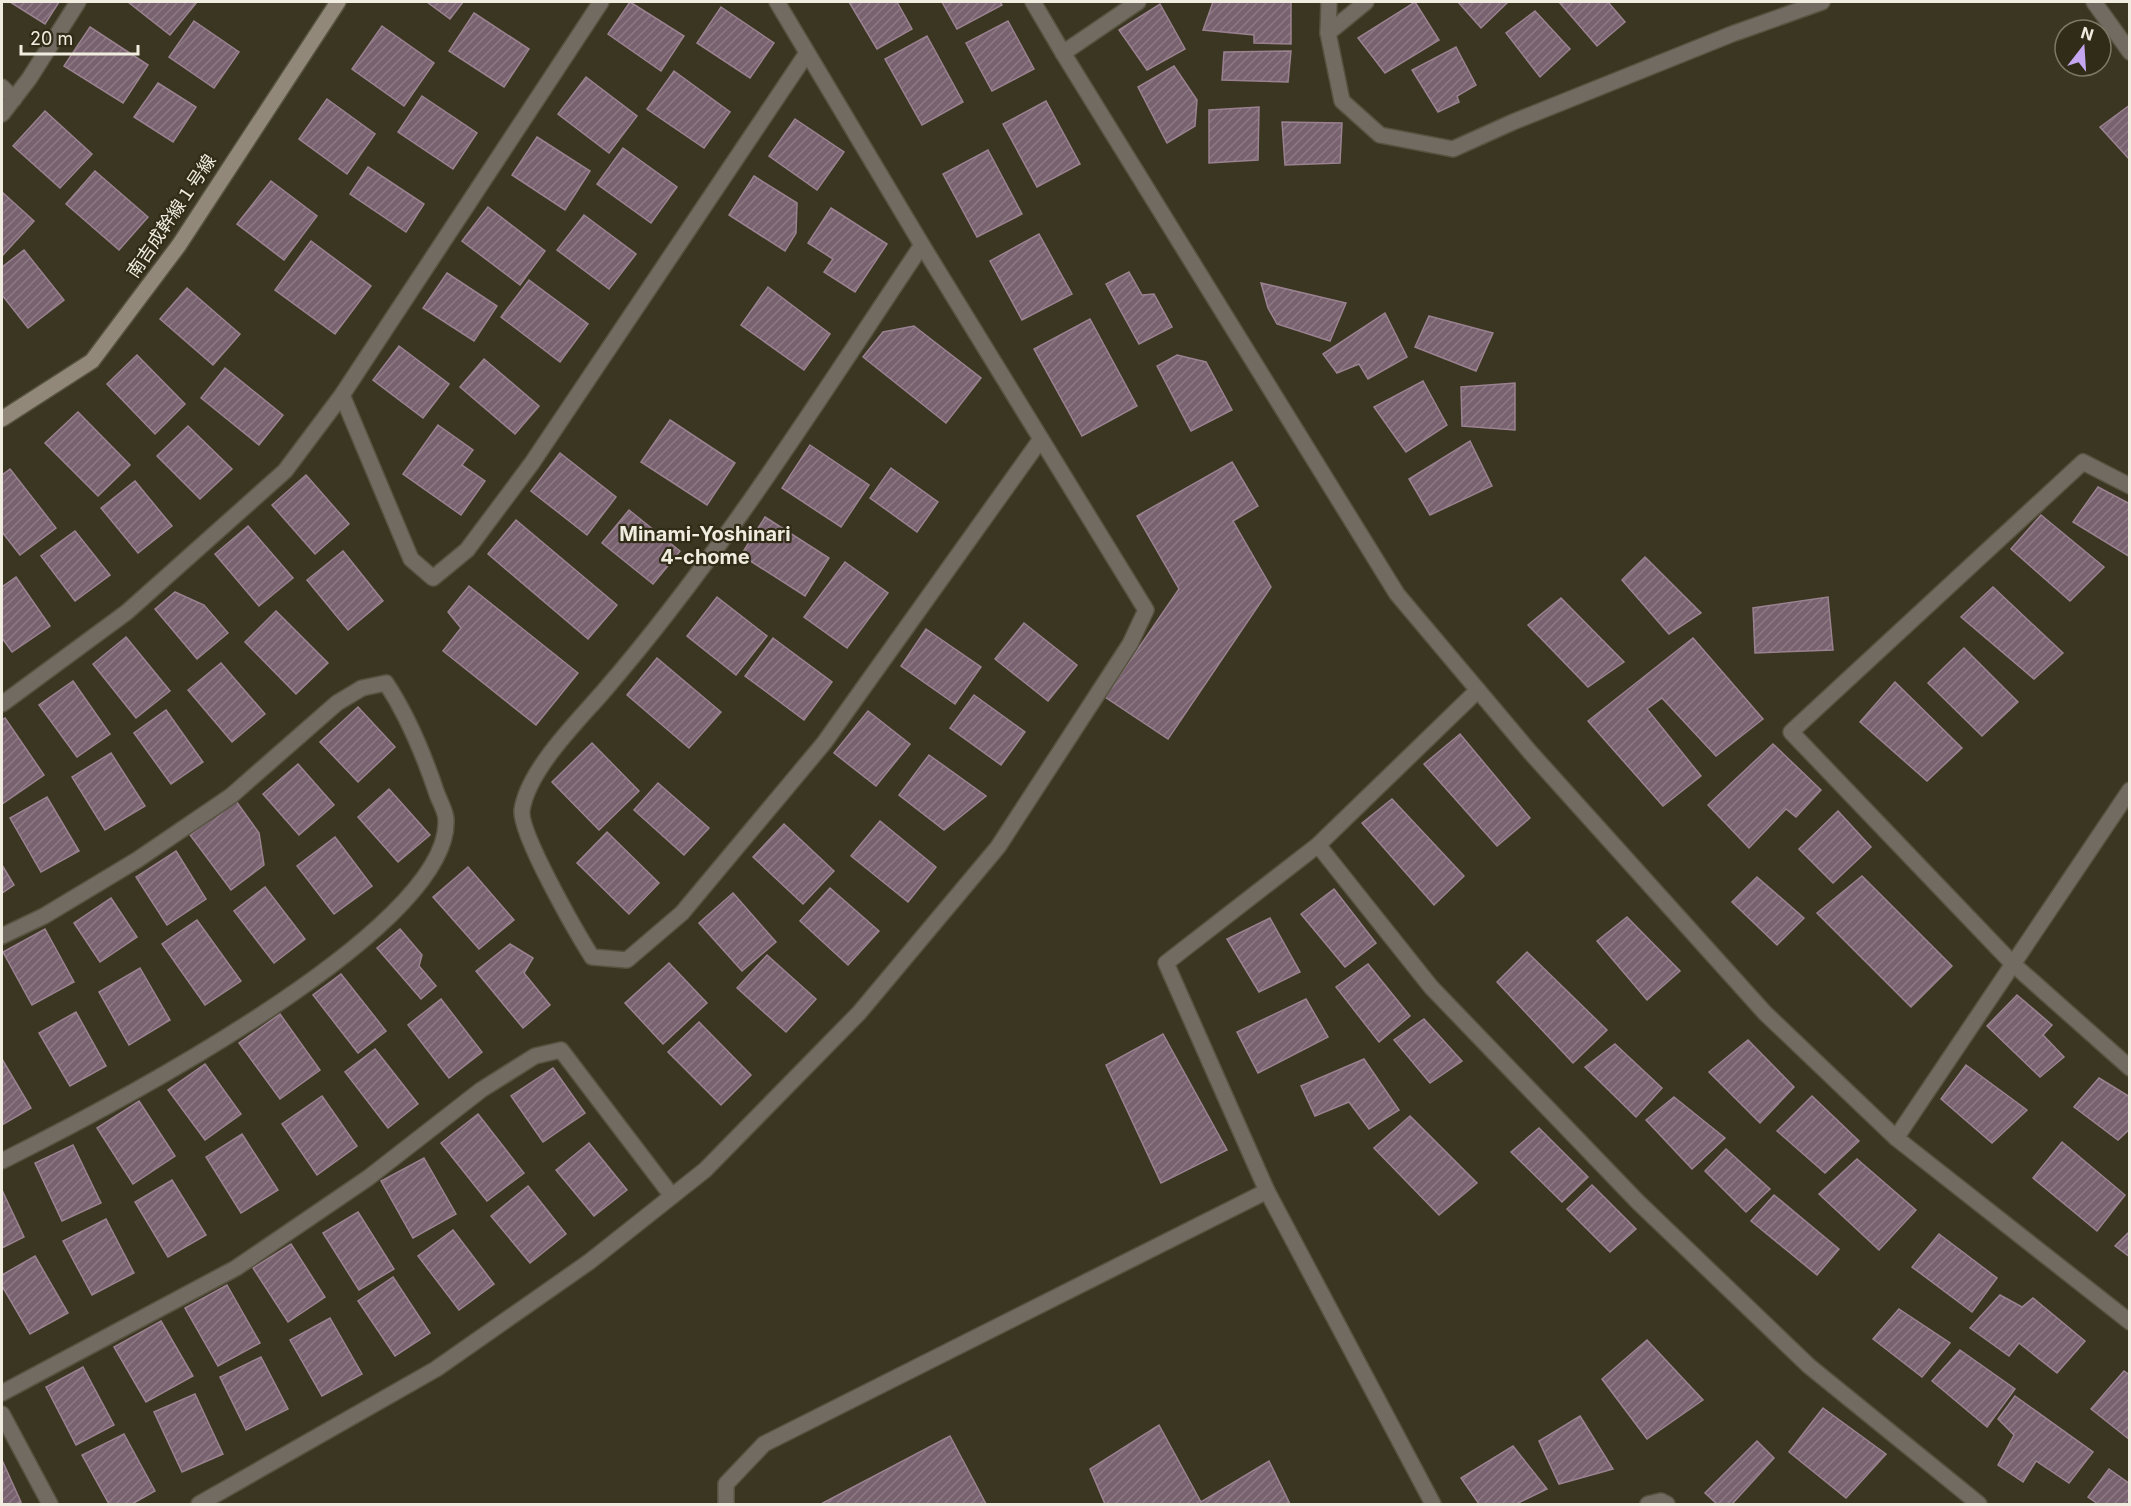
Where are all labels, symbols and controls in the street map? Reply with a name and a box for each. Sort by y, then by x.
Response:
scale bar [21,18,138,56]
north arrow [2053,18,2113,78]
text: N [2079,22,2096,45]
text: 20 m [30,28,73,49]
street label: 南吉成幹線１号線 [122,150,220,282]
district label: Minami-Yoshinari 4-chome [619,522,791,569]

